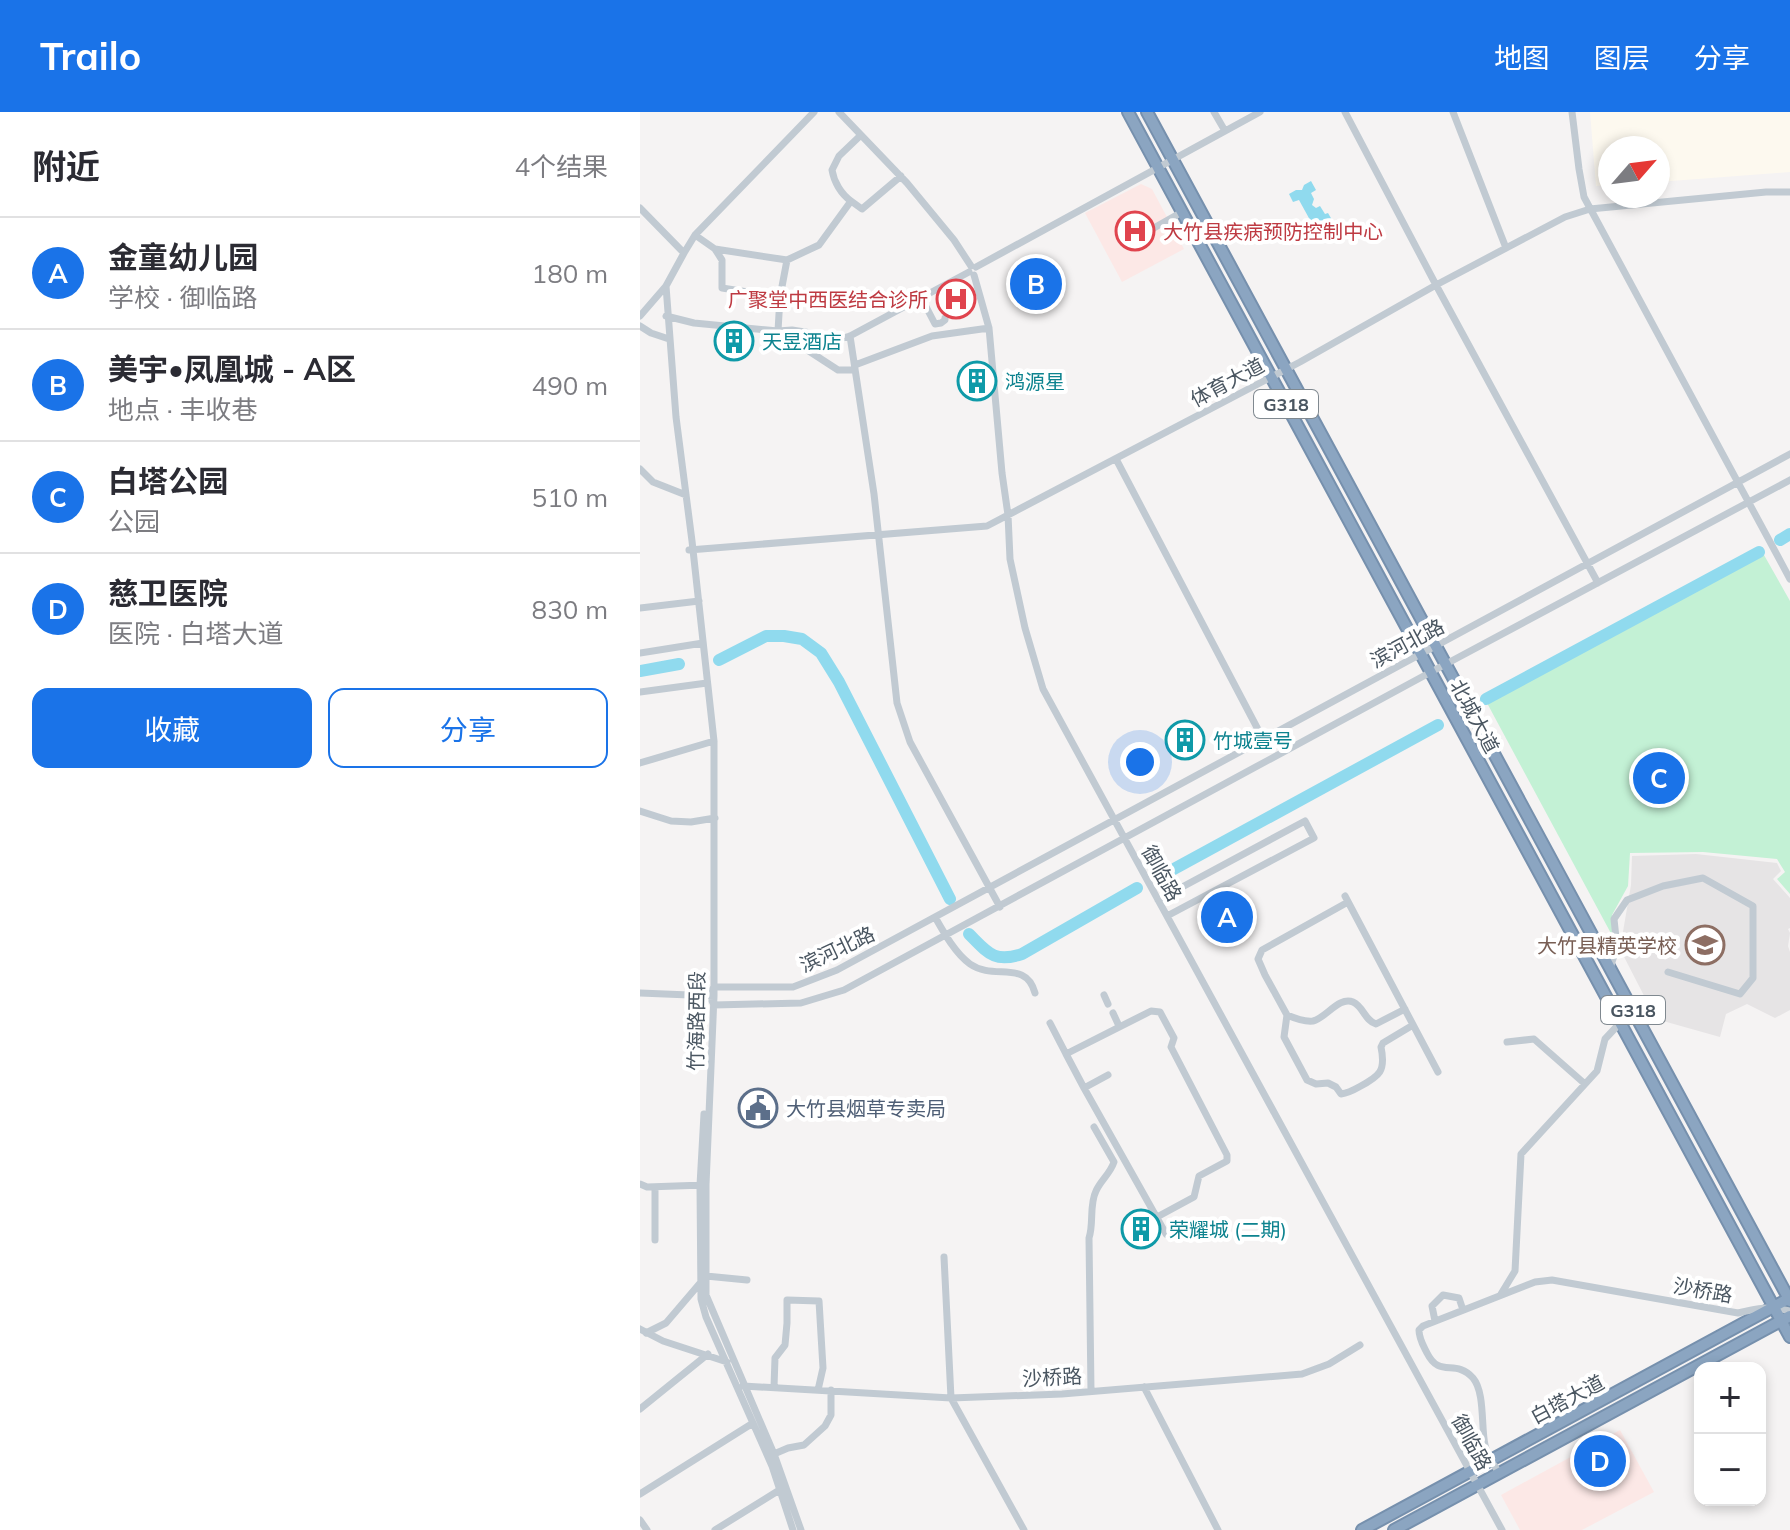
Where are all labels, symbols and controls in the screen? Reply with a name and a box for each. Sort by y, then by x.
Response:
text: Trailo [40,32,141,80]
text: 地图 [1494,40,1550,75]
text: 图层 [1594,40,1650,75]
text: 分享 [1694,40,1750,75]
north arrow [1598,136,1670,208]
text: 附近 [32,145,100,188]
text: 4个结果 [514,150,608,183]
hospital icon: 大竹县疾病预防控制中心 [1114,210,1156,252]
place label: 大竹县疾病预防控制中心 [1163,219,1383,244]
text: 金童幼儿园 [108,238,258,276]
pin: B [1010,254,1062,314]
text: A [48,257,68,290]
text: 180 m [532,257,608,290]
hospital icon: 广聚堂中西医结合诊所 [935,278,977,320]
text: 学校 · 御临路 [108,281,258,314]
place label: 广聚堂中西医结合诊所 [728,287,928,312]
building icon: 天昱酒店 [713,320,755,362]
place label: 天昱酒店 [762,329,842,354]
text: 美宇•凤凰城 - A区 [108,350,356,388]
street label: 体育大道 [1186,352,1268,412]
building icon: 鸿源星 [956,360,998,402]
text: B [49,369,67,402]
text: 490 m [532,369,608,402]
place label: 鸿源星 [1005,369,1065,394]
road number: G318 [1254,390,1318,418]
text: 地点 · 丰收巷 [108,393,258,426]
text: 白塔公园 [108,462,228,500]
text: C [49,481,67,514]
text: 510 m [532,481,608,514]
text: 公园 [108,505,160,538]
text: 慈卫医院 [108,574,228,612]
text: D [48,593,68,626]
text: 830 m [532,593,608,626]
street label: 滨河北路 [1366,613,1448,673]
text: 医院 · 白塔大道 [108,617,284,650]
street label: 北城大道 [1445,675,1505,757]
button: 收藏 [32,688,312,768]
button: 分享 [328,688,608,768]
building icon: 竹城壹号 [1164,719,1206,761]
place label: 竹城壹号 [1213,728,1293,753]
your location [1120,742,1160,782]
pin: C [1633,748,1685,808]
street label: 御临路 [1137,841,1187,905]
pin: A [1201,887,1253,947]
street label: 滨河北路 [795,921,879,977]
school or university icon: 大竹县精英学校 [1684,924,1726,966]
place label: 大竹县精英学校 [1537,933,1677,958]
street label: 竹海路西段 [683,971,709,1071]
road number: G318 [1601,996,1665,1024]
public building icon: 大竹县烟草专卖局 [737,1087,779,1129]
place label: 大竹县烟草专卖局 [786,1096,946,1121]
building icon: 荣耀城 (二期) [1120,1208,1162,1250]
place label: 荣耀城 (二期) [1169,1217,1287,1242]
street label: 沙桥路 [1671,1272,1735,1308]
map controls [1694,1362,1766,1506]
button: + [1694,1362,1766,1434]
street label: 沙桥路 [1021,1363,1083,1391]
street label: 白塔大道 [1526,1369,1608,1429]
street label: 御临路 [1447,1410,1497,1474]
pin: D [1574,1431,1626,1491]
button: − [1694,1434,1766,1506]

